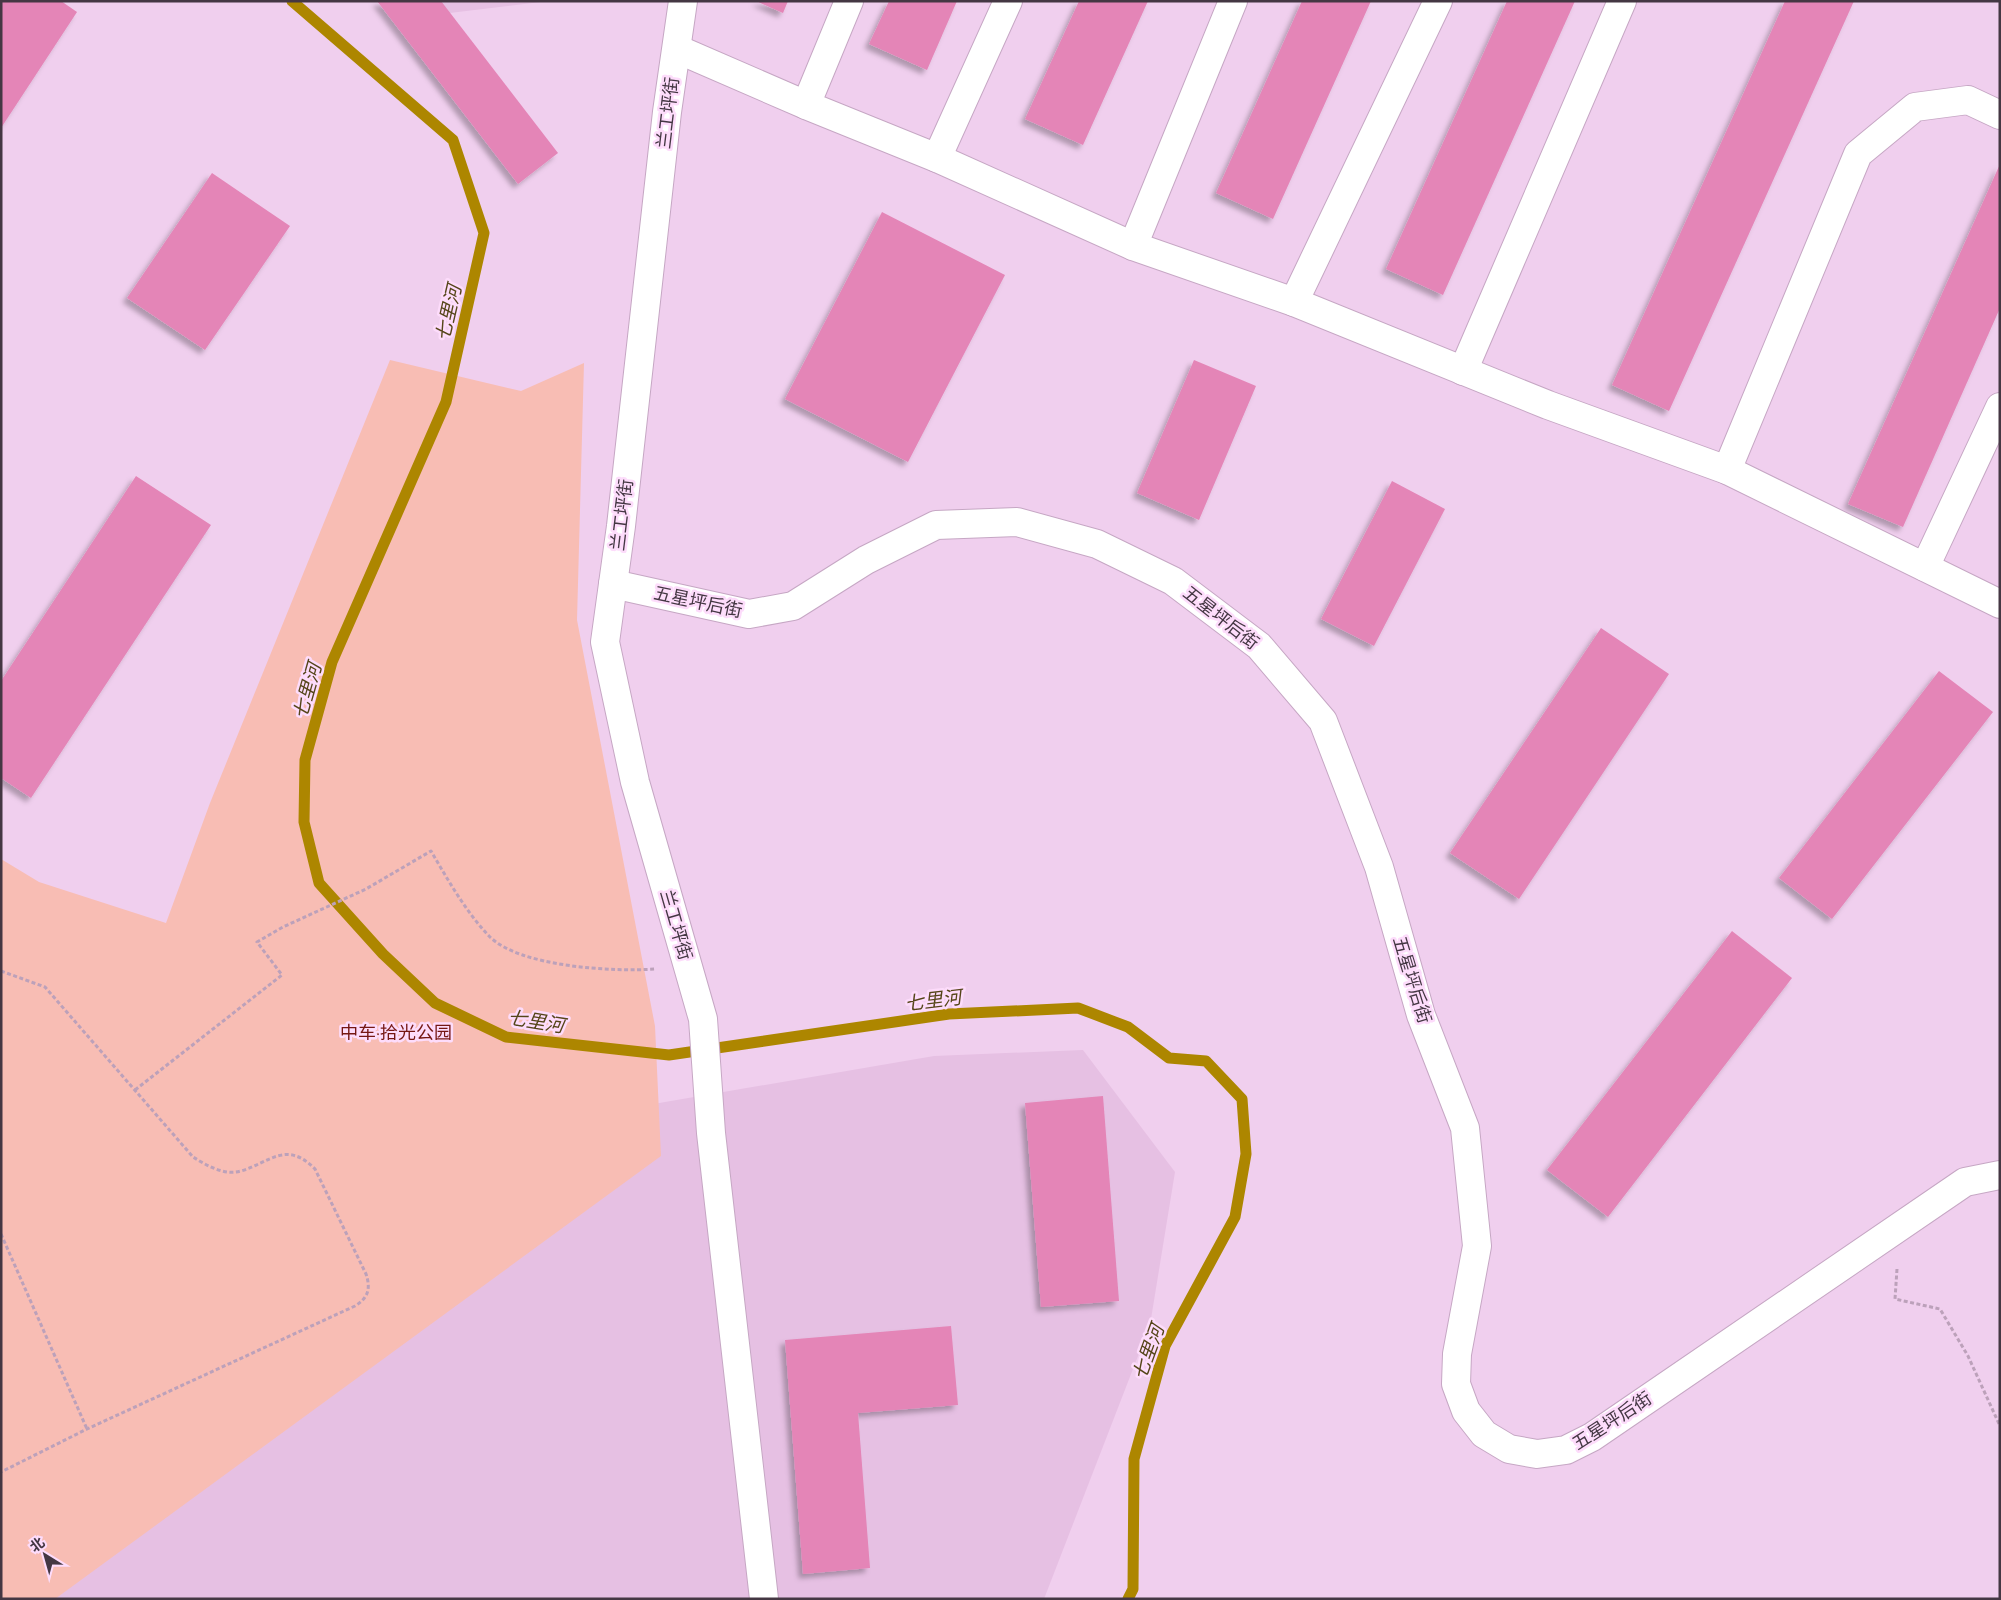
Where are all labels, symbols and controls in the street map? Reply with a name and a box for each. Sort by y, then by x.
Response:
street label: 兰工坪街 [654,76,682,150]
water label: 七里河 [433,279,466,343]
street label: 兰工坪街 [608,478,636,552]
street label: 五星坪后街 [1179,582,1263,654]
street label: 五星坪后街 [652,583,744,621]
water label: 七里河 [290,657,327,721]
street label: 兰工坪街 [656,888,696,962]
street label: 五星坪后街 [1389,934,1435,1026]
water label: 七里河 [904,987,967,1014]
water label: 七里河 [506,1008,570,1037]
park label: 中车·拾光公园 [340,1023,452,1043]
water label: 七里河 [1130,1318,1169,1383]
street label: 五星坪后街 [1569,1388,1655,1454]
north arrow [20,1530,70,1580]
text: 北 [27,1535,48,1555]

